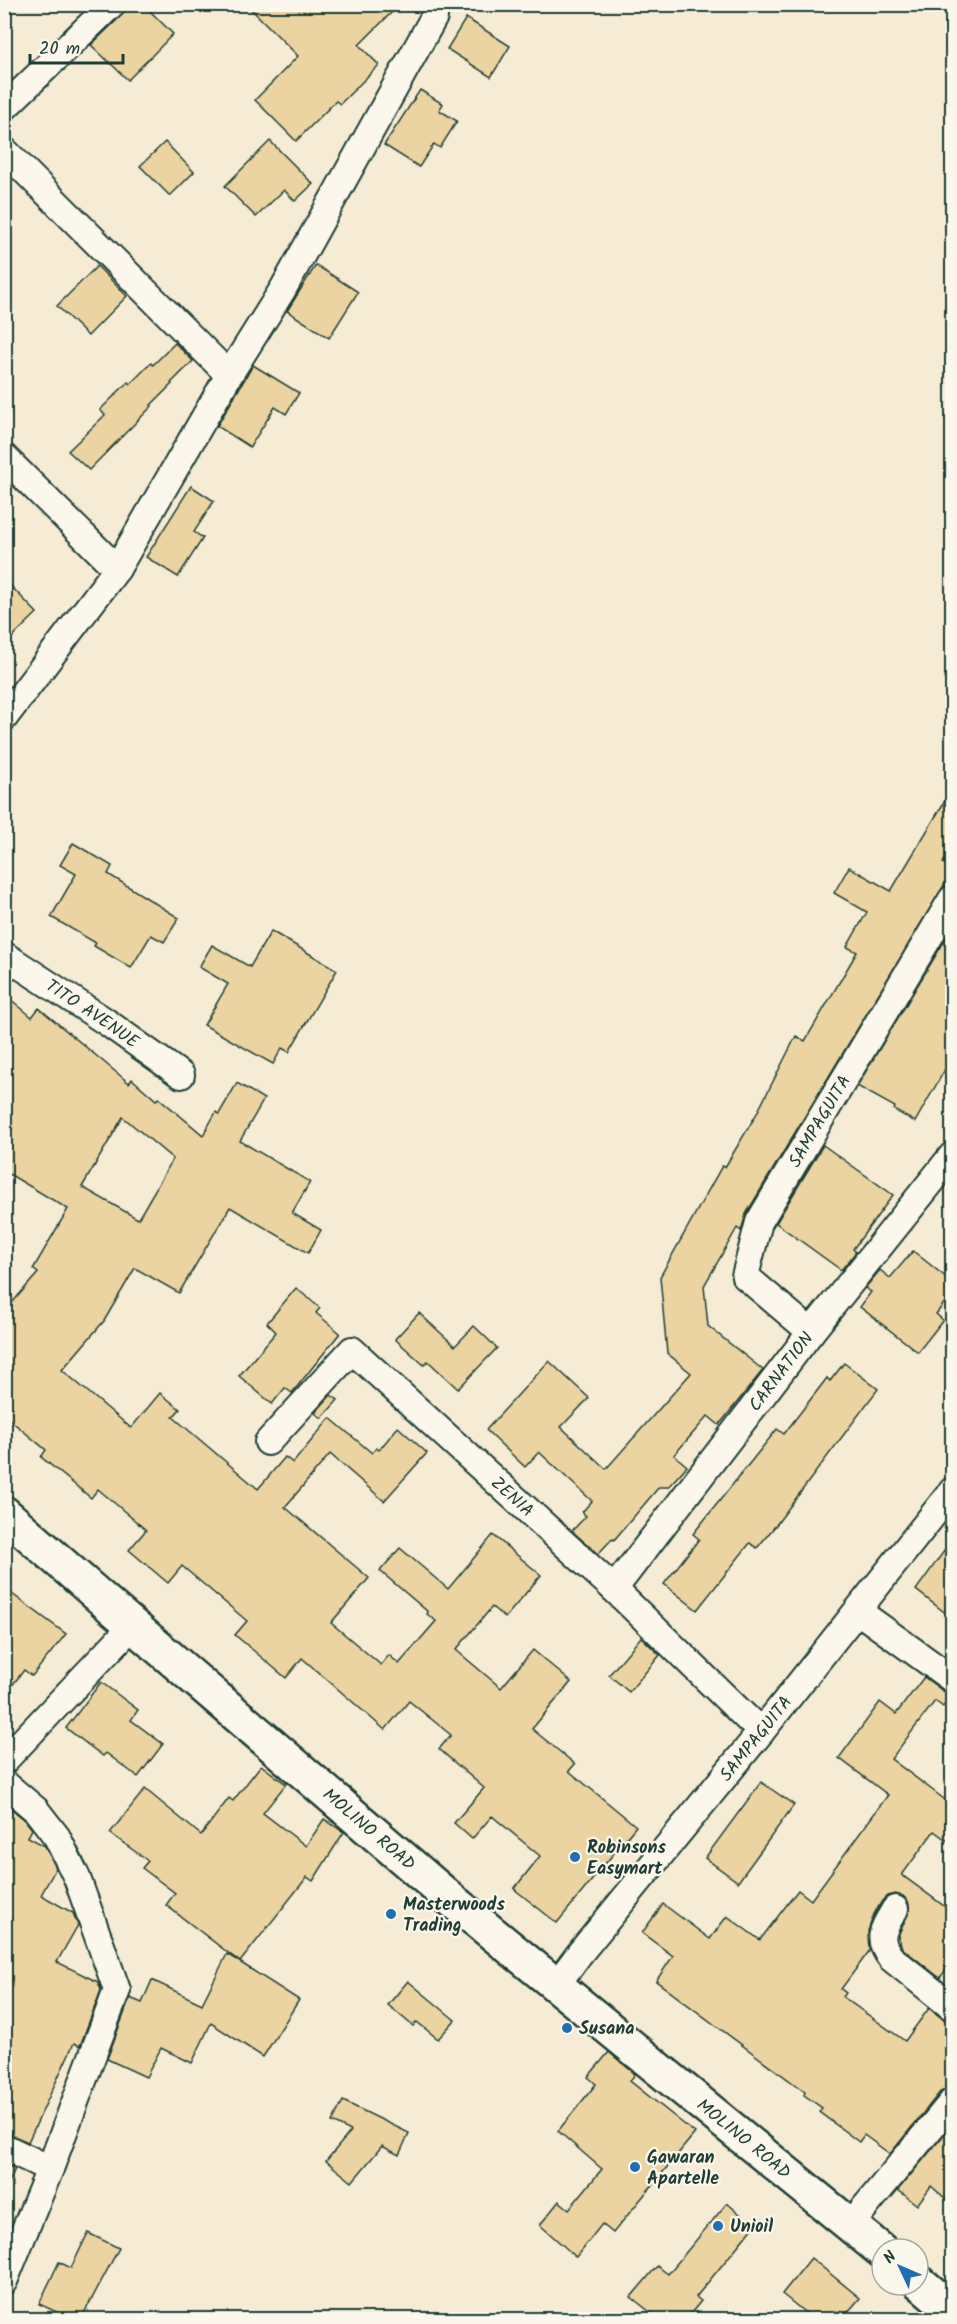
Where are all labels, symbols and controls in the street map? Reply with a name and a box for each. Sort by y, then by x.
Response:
scale bar [30,27,123,65]
text: 20 m [39,35,80,64]
street label: TITO AVENUE [39,973,145,1057]
street label: SAMPAGUITA [782,1070,860,1174]
street label: CARNATION [742,1326,822,1419]
street label: ZENIA [483,1470,540,1525]
street label: SAMPAGUITA [713,1690,801,1789]
street label: MOLINO ROAD [315,1782,422,1879]
place label: Robinsons Easymart [587,1834,666,1884]
marker: Robinsons Easymart [568,1850,582,1864]
place label: Masterwoods Trading [403,1891,506,1941]
marker: Masterwoods Trading [384,1907,398,1921]
place label: Susana [579,2015,634,2044]
marker: Susana [560,2021,574,2035]
street label: MOLINO ROAD [689,2092,797,2188]
place label: Gawaran Apartelle [647,2144,719,2194]
marker: Gawaran Apartelle [628,2160,642,2174]
place label: Unioil [730,2213,773,2242]
marker: Unioil [711,2219,725,2233]
north arrow [870,2237,930,2297]
text: N [878,2245,903,2270]

